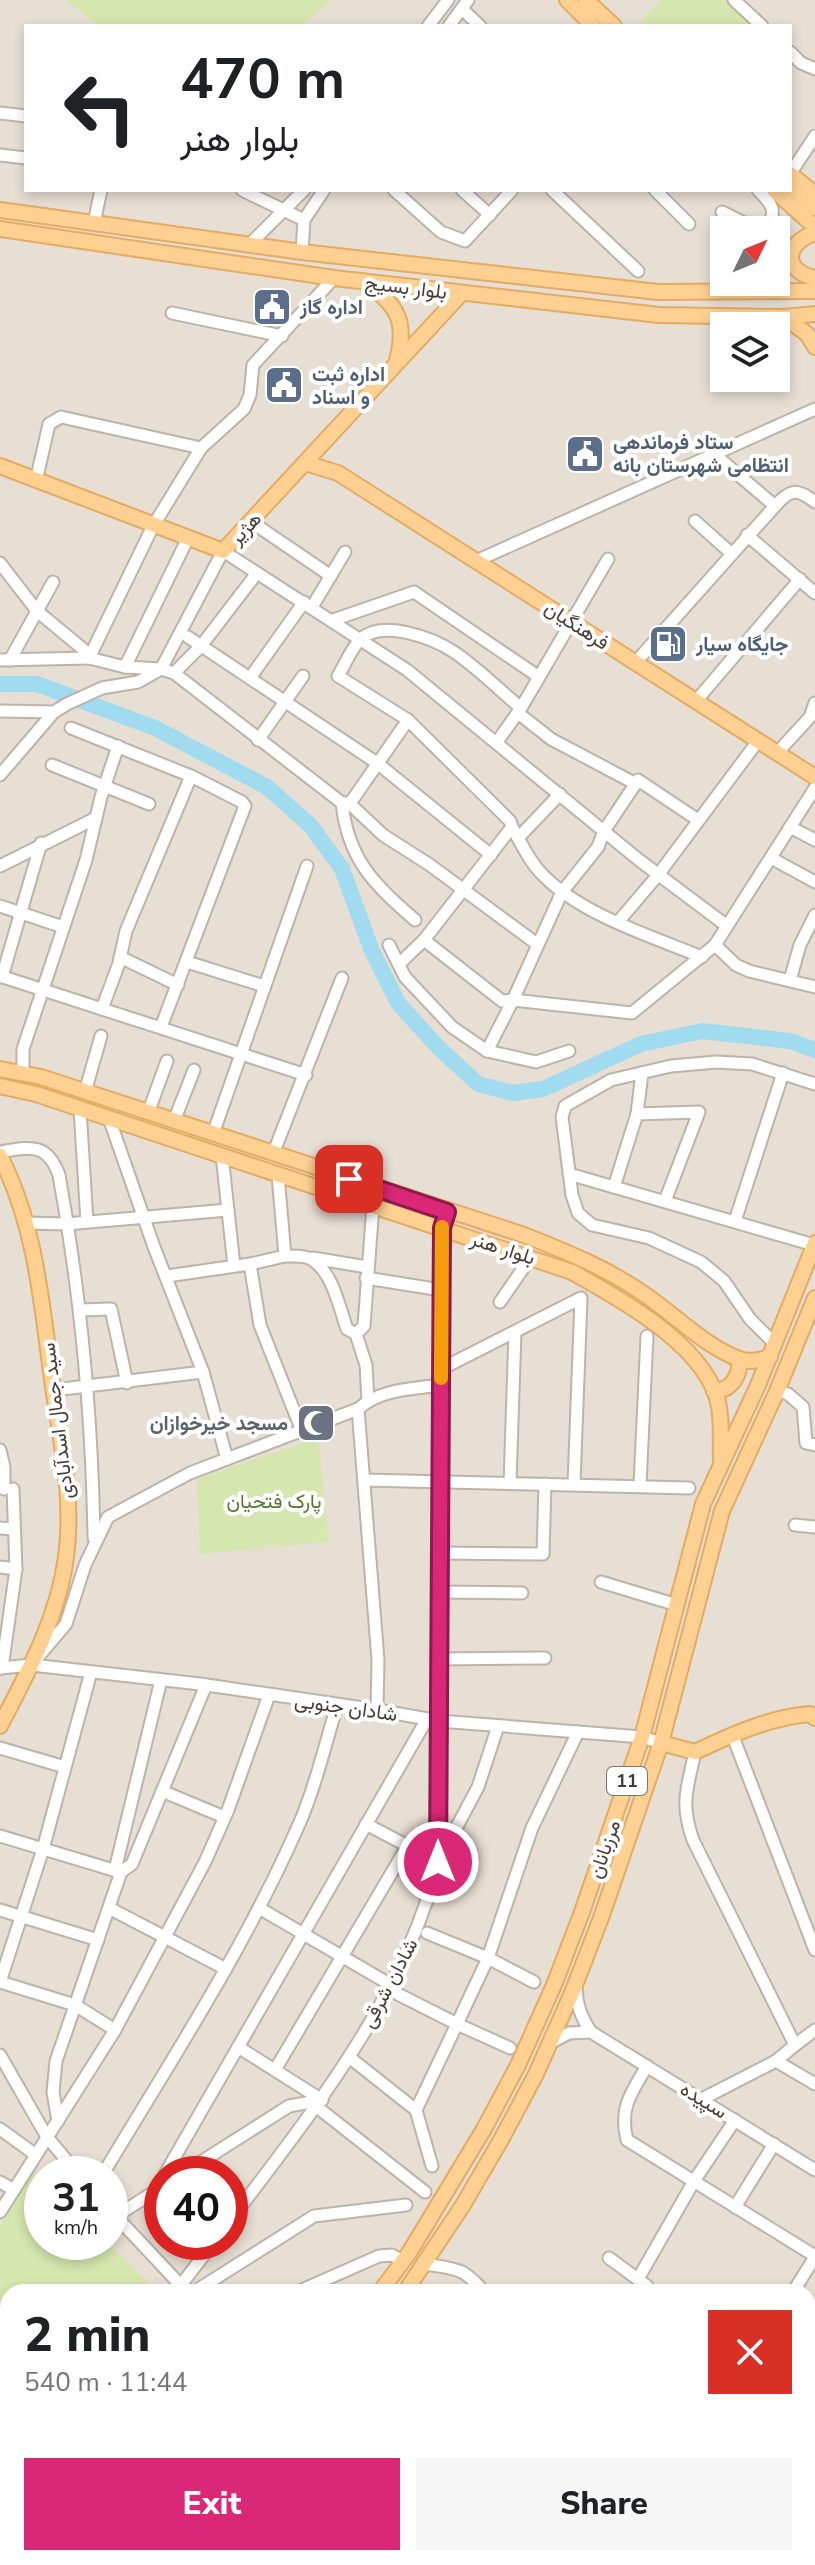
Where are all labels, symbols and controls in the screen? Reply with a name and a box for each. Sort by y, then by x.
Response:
text: 470 m [180,41,345,118]
icon: left [48,56,152,160]
text: بلوار هنر [180,115,299,164]
north arrow [710,216,790,296]
map controls [710,216,790,392]
street label: بلوار بسیج [363,269,449,306]
public building icon: اداره گاز [251,286,293,328]
place label: اداره گاز [299,294,363,321]
button: layers [710,312,790,392]
place label: اداره ثبت و اسناد [312,361,385,411]
public building icon: اداره ثبت و اسناد [263,364,305,406]
place label: ستاد فرماندهی انتظامی شهرستان بانه [613,429,789,479]
public building icon: ستاد فرماندهی انتظامی شهرستان بانه [564,433,606,475]
street label: هژیر [222,506,268,552]
street label: فرهنگیان [539,594,614,656]
fuel station icon: جایگاه سیار [647,623,689,665]
place label: جایگاه سیار [695,631,788,658]
pin [315,1145,383,1213]
icon: arrive [327,1157,371,1201]
street label: بلوار هنر [466,1225,538,1272]
street label: سید جمال اسدآبادی [35,1341,80,1501]
mosque icon: مسجد خیرخوازان [295,1402,337,1444]
place label: مسجد خیرخوازان [150,1410,288,1437]
park label: پارک فتحیان [226,1488,322,1515]
street label: شادان جنوبی [293,1687,399,1728]
road number: 11 [607,1767,647,1795]
street label: مرزبانان [582,1816,627,1882]
position arrow [396,1820,480,1904]
street label: شادان شرقی [354,1934,424,2033]
street label: سپیده [675,2075,732,2125]
speed limit sign: 40 [144,2156,248,2260]
text: 31 [52,2171,100,2225]
text: km/h [54,2214,98,2241]
text: 2 min [24,2302,150,2368]
button: close [708,2310,792,2394]
text: 540 m · 11:44 [24,2365,187,2400]
button: Exit [24,2458,400,2550]
button: Share [416,2458,792,2550]

